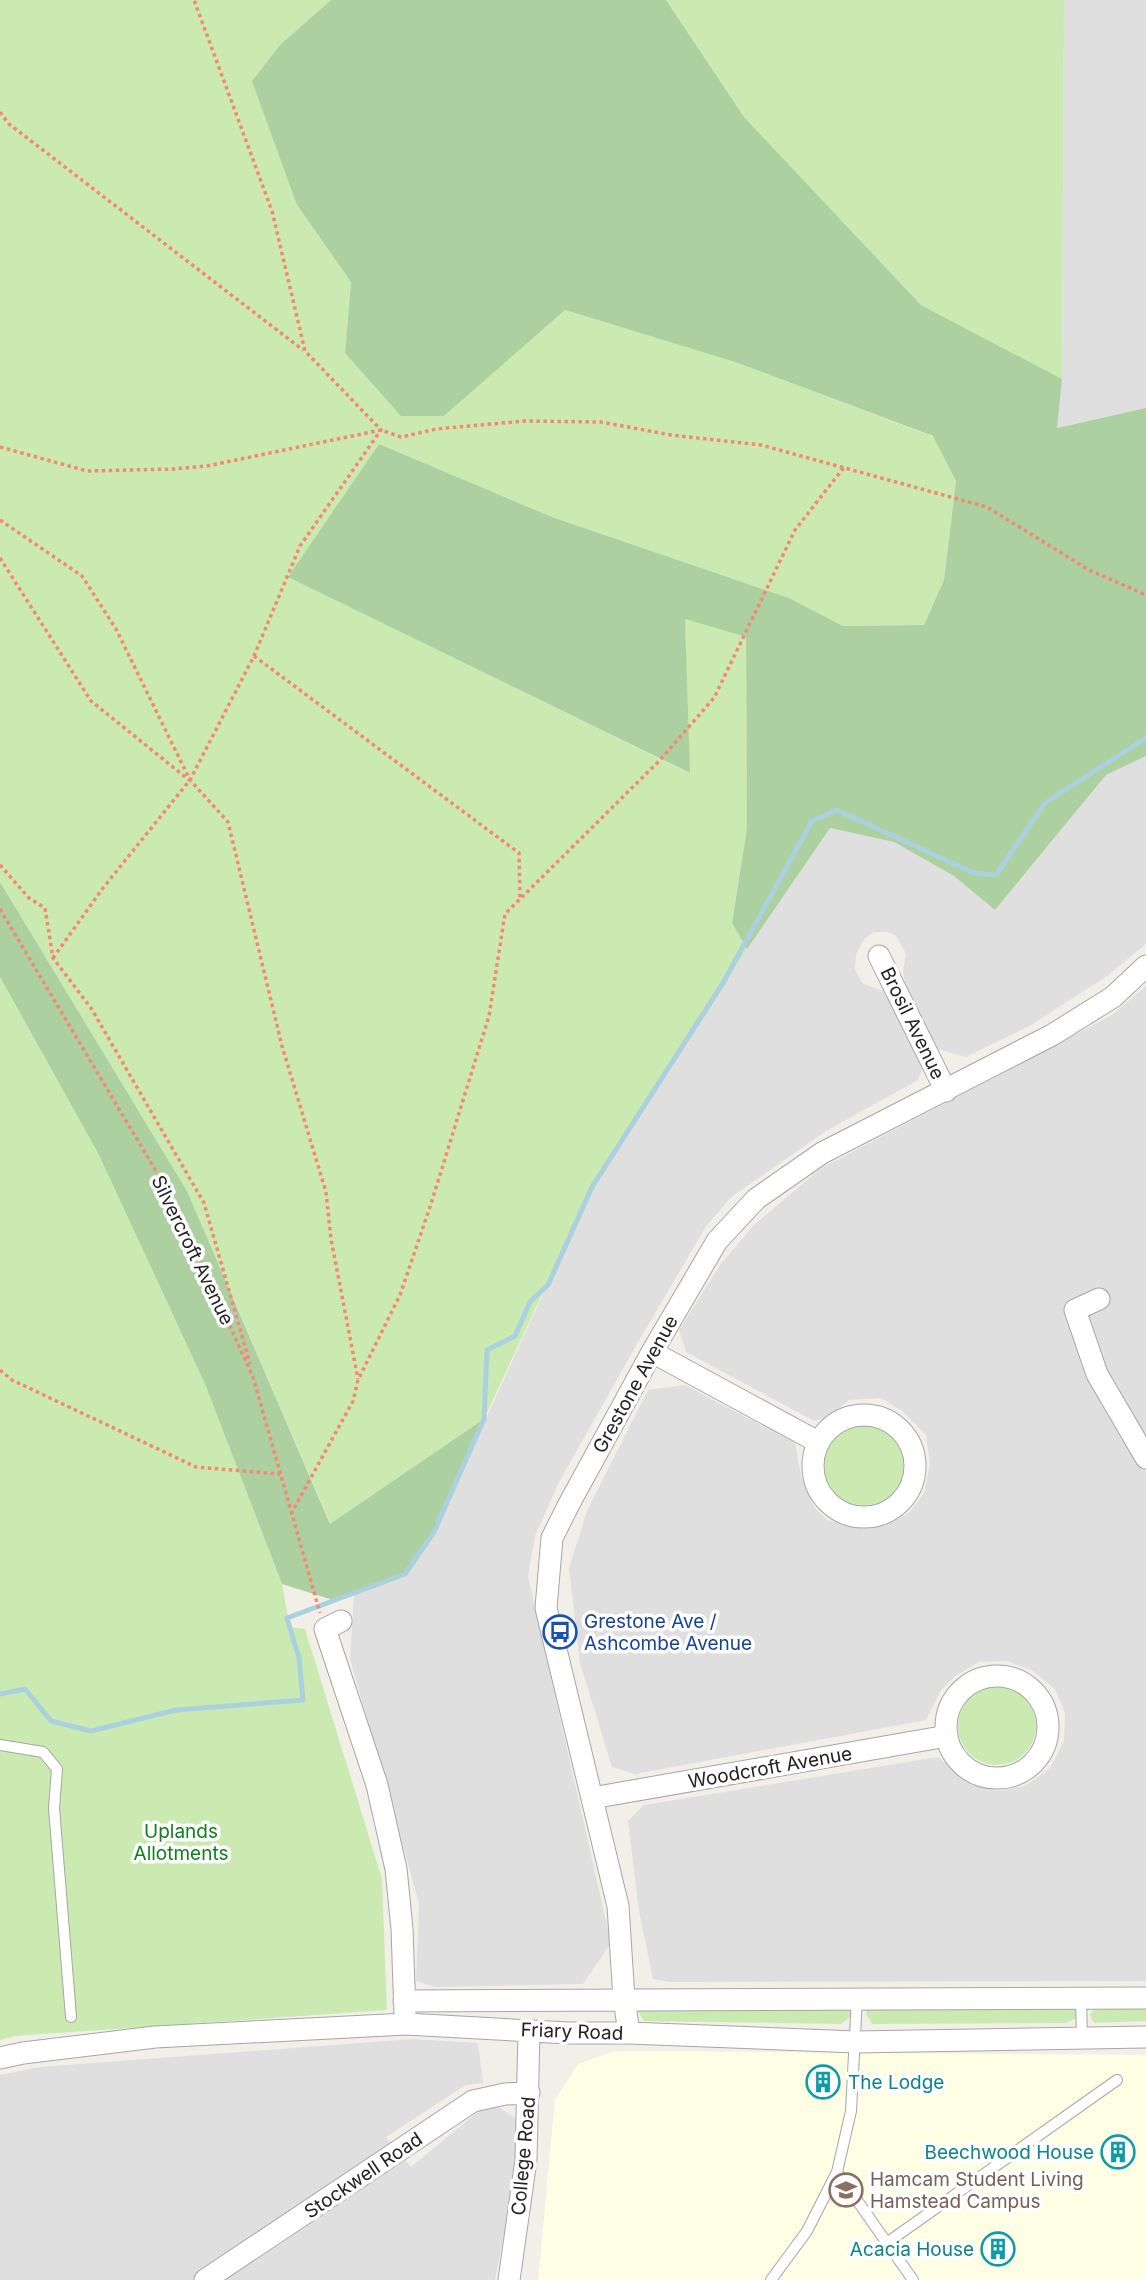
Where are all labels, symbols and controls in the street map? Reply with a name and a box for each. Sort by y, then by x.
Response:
street label: Brosil Avenue [875,963,950,1083]
street label: Silvercroft Avenue [146,1172,239,1329]
street label: Grestone Avenue [588,1311,683,1457]
place label: Grestone Ave / Ashcombe Avenue [584,1610,752,1655]
bus stop icon: Grestone Ave / Ashcombe Avenue [541,1613,579,1651]
street label: Woodcroft Avenue [686,1742,854,1793]
park label: Uplands Allotments [134,1820,228,1865]
street label: Friary Road [520,2018,624,2045]
building icon: The Lodge [804,2063,842,2101]
place label: The Lodge [848,2071,944,2094]
street label: College Road [507,2096,540,2217]
street label: Stockwell Road [300,2127,427,2223]
building icon: Beechwood House [1099,2133,1137,2171]
place label: Beechwood House [925,2141,1094,2164]
place label: Hamcam Student Living Hamstead Campus [870,2168,1084,2213]
school or university icon: Hamcam Student Living Hamstead Campus [827,2171,865,2209]
building icon: Acacia House [979,2230,1017,2268]
place label: Acacia House [850,2238,974,2261]

